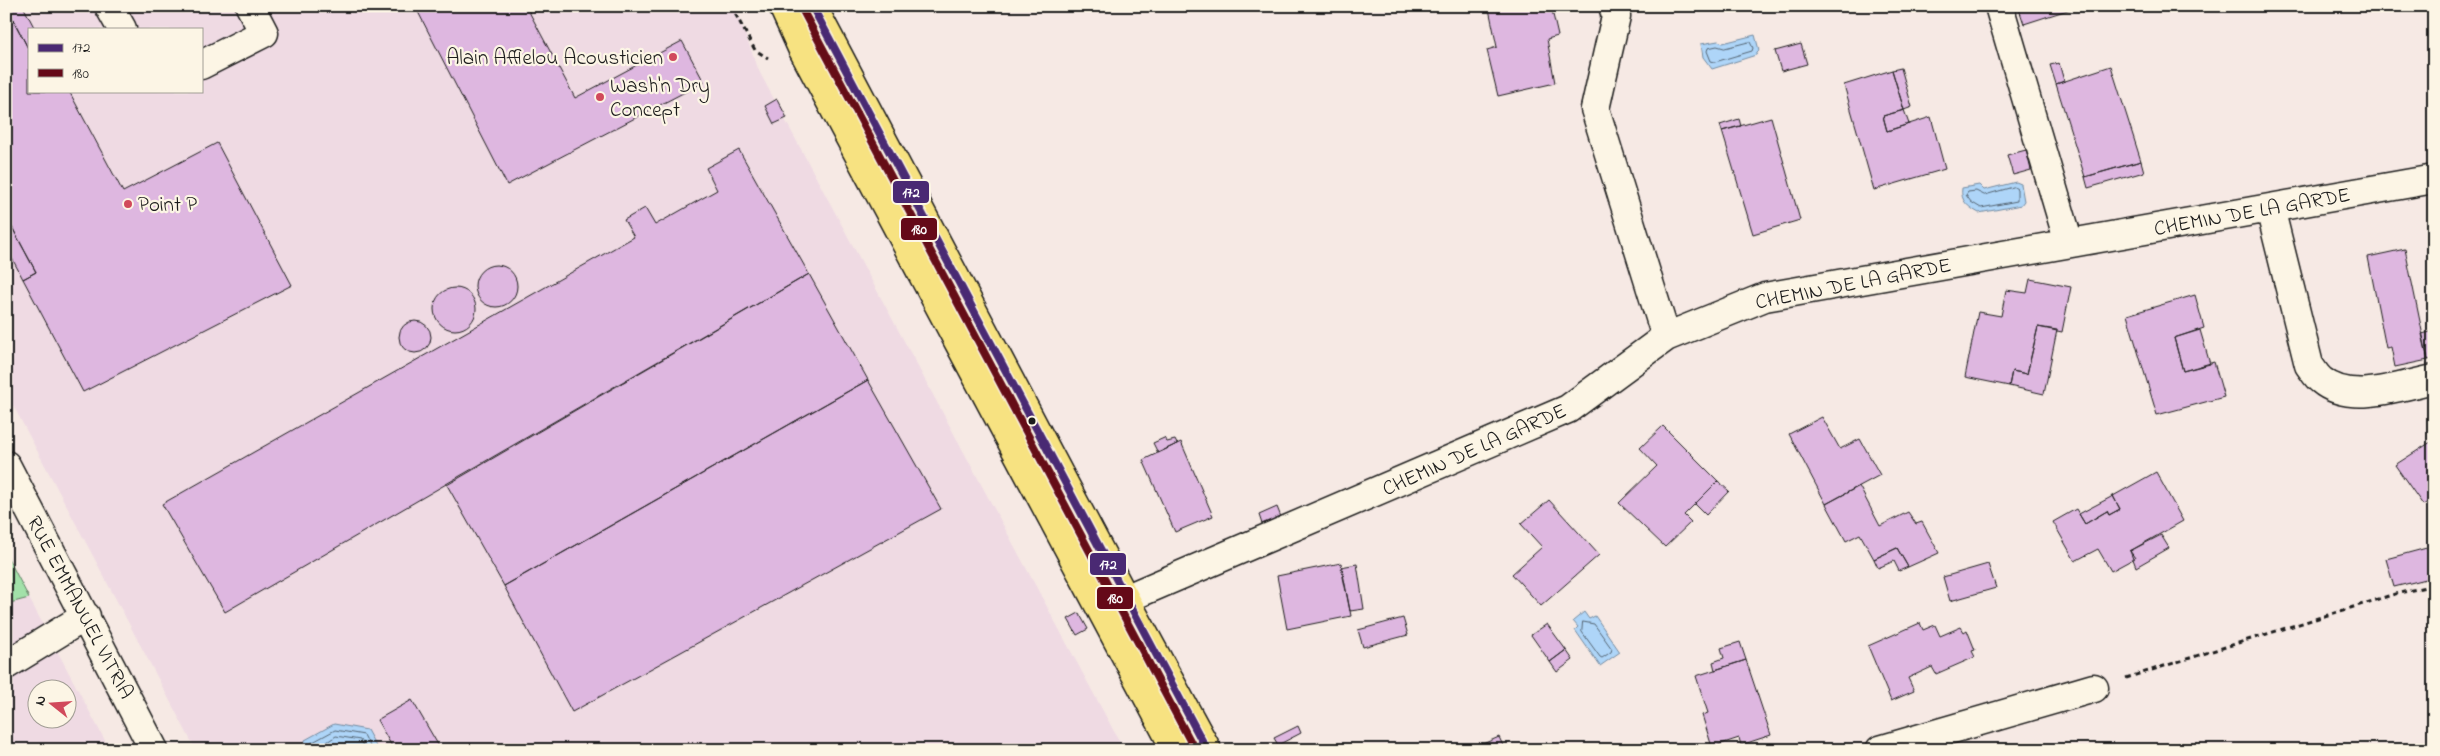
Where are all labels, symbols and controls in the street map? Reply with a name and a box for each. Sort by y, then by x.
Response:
legend [28,28,202,92]
text: 172 [72,37,91,59]
place label: Alain Afflelou Acousticien [446,44,663,74]
marker: Alain Afflelou Acousticien [667,51,679,63]
text: 180 [72,63,89,85]
place label: Wash'n Dry Concept [610,72,710,126]
marker: Wash'n Dry Concept [594,91,606,103]
line badge: 172 [892,180,930,204]
street label: CHEMIN DE LA GARDE [2152,181,2353,245]
text: 172 [902,183,920,204]
place label: Point P [138,191,197,221]
marker: Point P [122,198,134,210]
line badge: 180 [900,217,938,241]
text: 180 [911,220,927,241]
street label: CHEMIN DE LA GARDE [1753,251,1954,319]
street label: CHEMIN DE LA GARDE [1378,397,1572,505]
unlabelled marker [1027,416,1037,426]
street label: RUE EMMANUEL VITRIA [22,511,140,703]
line badge: 172 [1089,552,1127,576]
text: 172 [1099,555,1117,576]
line badge: 180 [1096,586,1134,610]
text: 180 [1107,589,1123,610]
north arrow [28,678,78,728]

